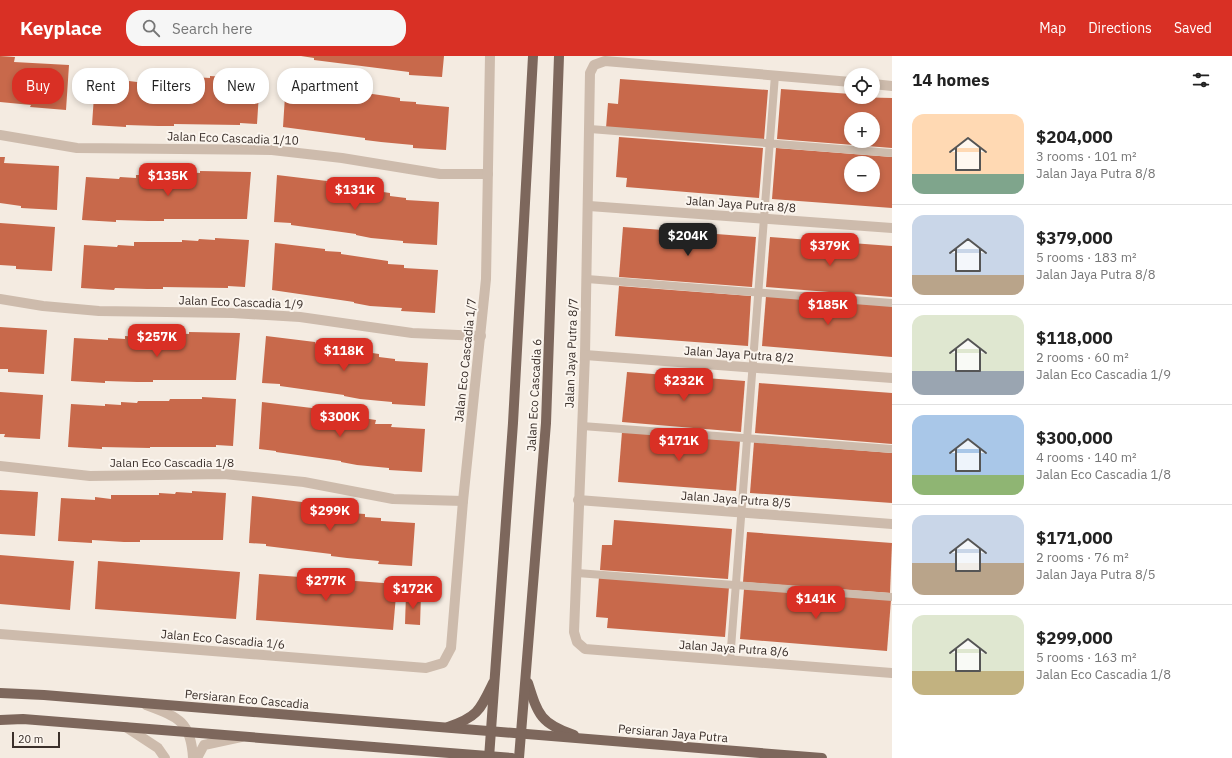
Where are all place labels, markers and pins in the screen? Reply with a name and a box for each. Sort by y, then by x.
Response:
pin: $135K [140,163,196,197]
pin: $131K [327,177,383,211]
pin: $204K [660,223,716,257]
pin: $379K [802,233,858,267]
pin: $185K [800,292,856,326]
pin: $257K [129,324,185,358]
pin: $118K [316,338,372,372]
pin: $232K [656,368,712,402]
pin: $300K [312,404,368,438]
pin: $171K [651,428,707,462]
pin: $299K [302,498,358,532]
pin: $277K [298,568,354,602]
pin: $172K [385,576,441,610]
pin: $141K [788,586,844,620]

